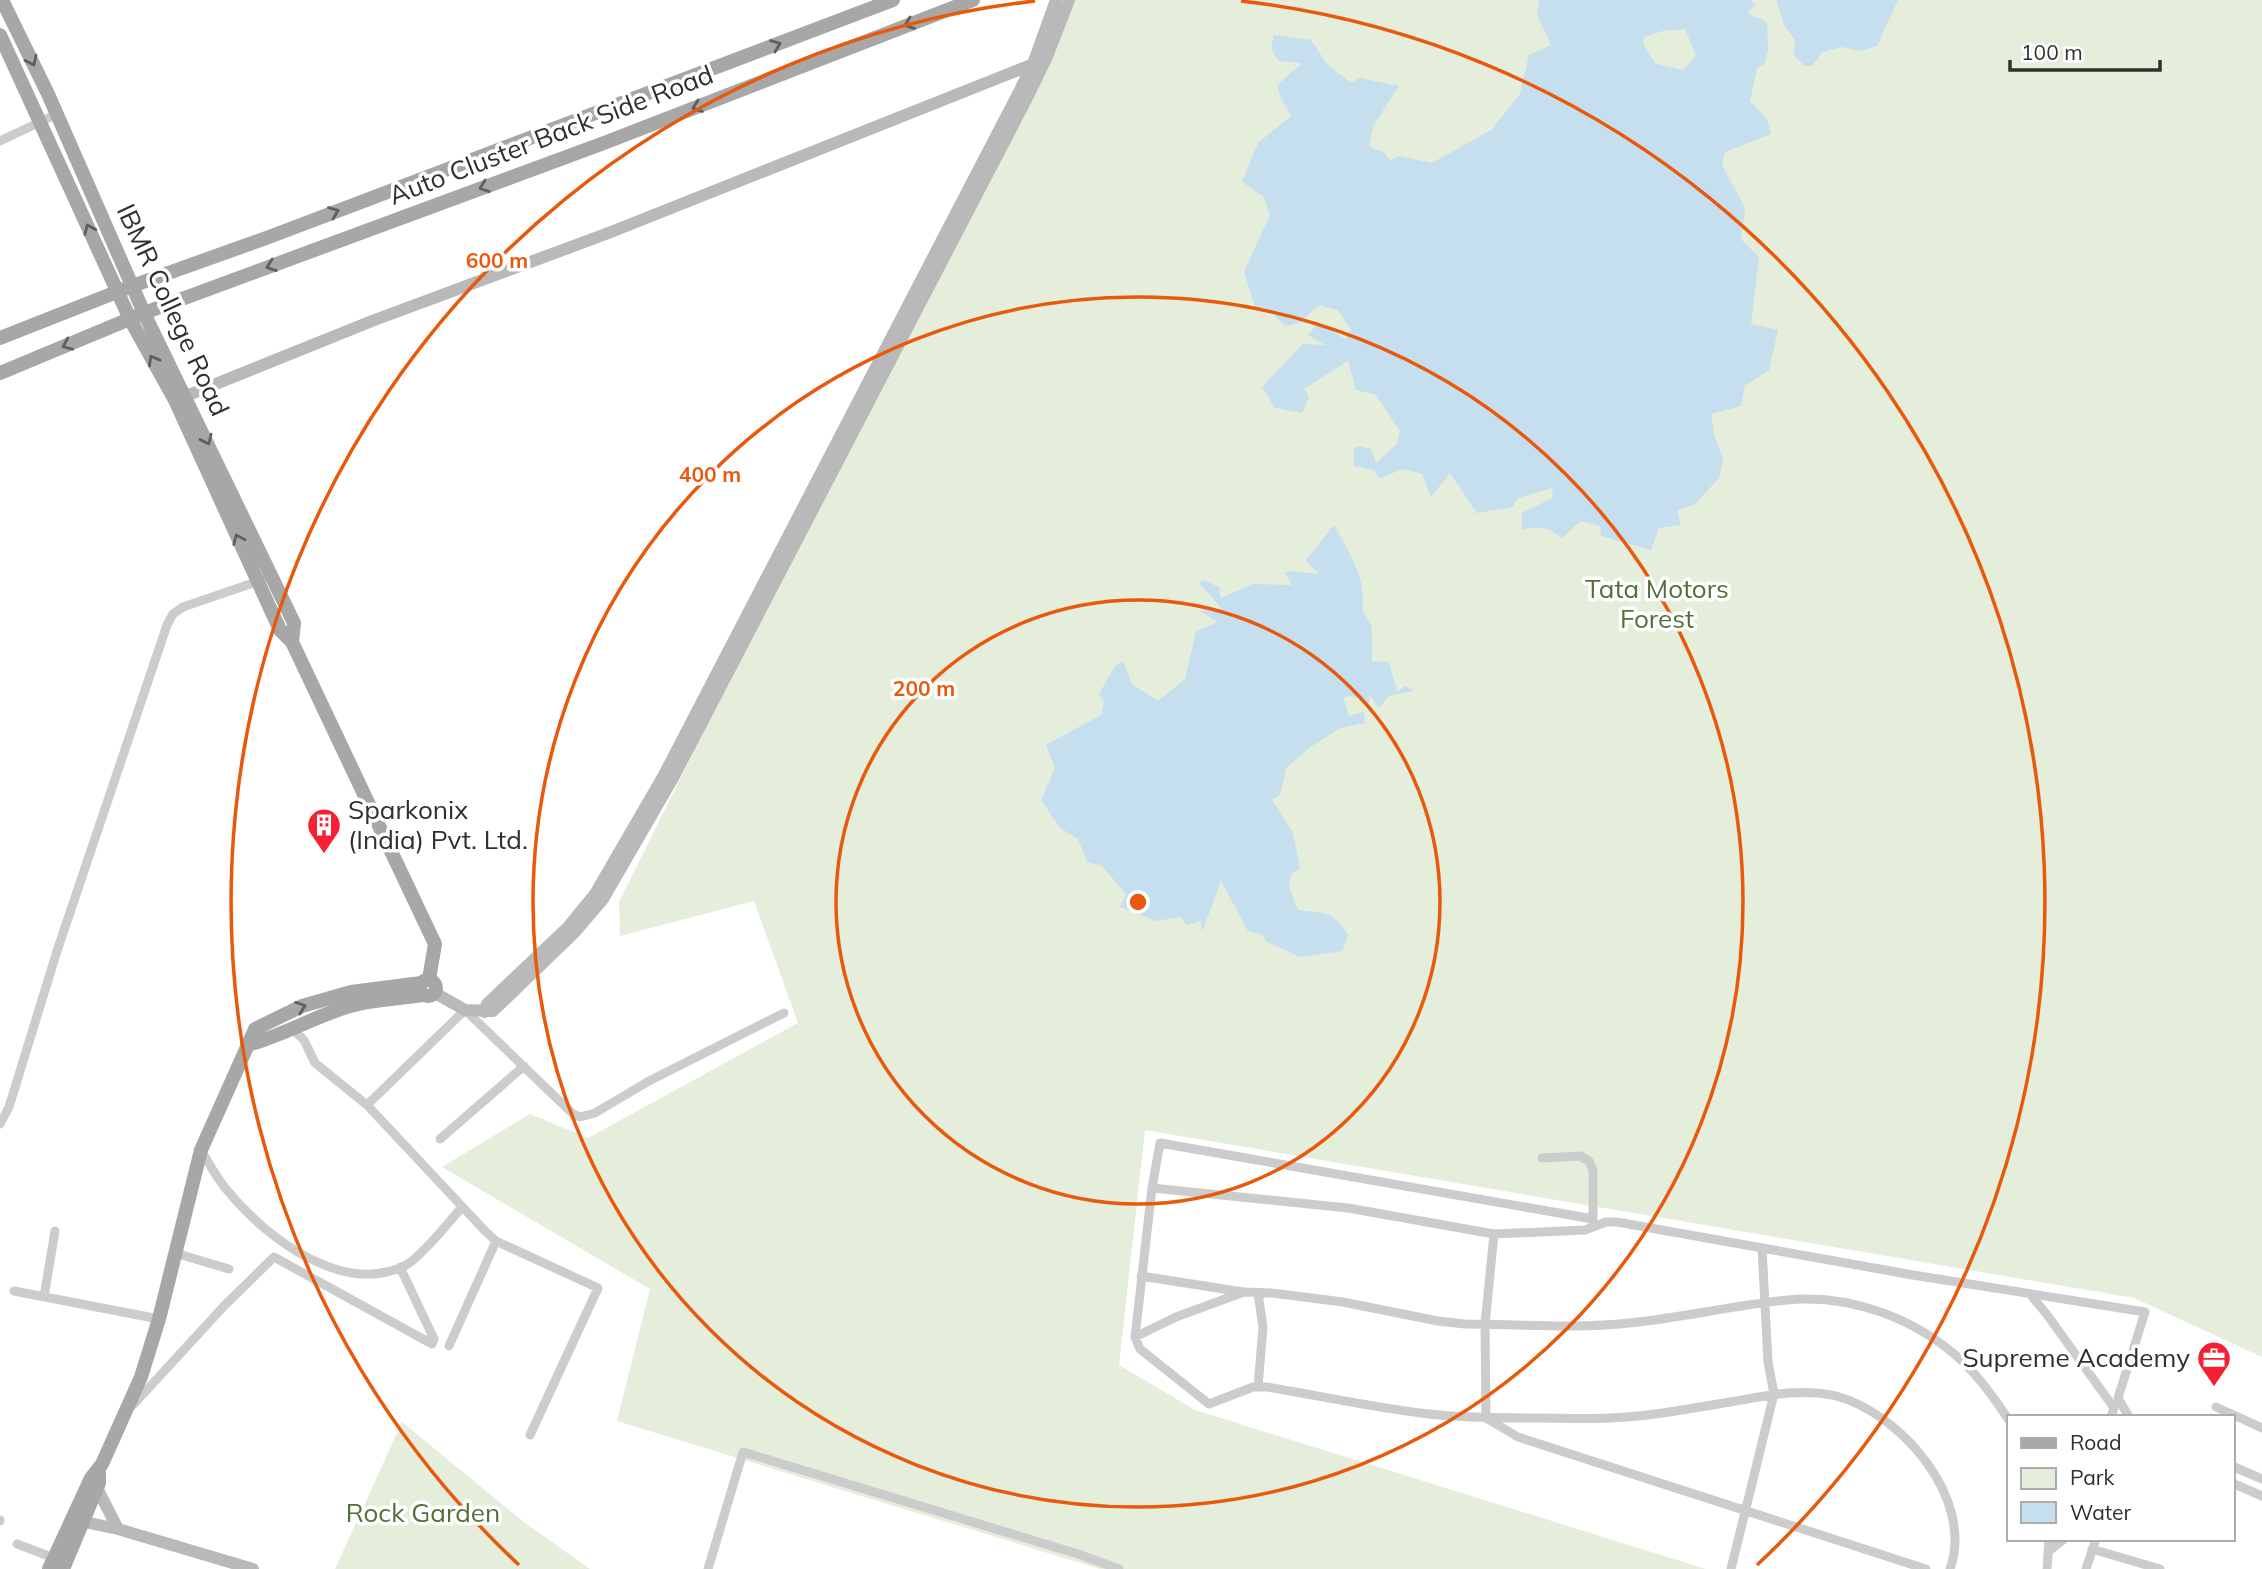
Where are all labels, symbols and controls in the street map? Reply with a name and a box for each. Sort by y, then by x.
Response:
one-way arrow [904,16,916,30]
scale bar [2010,28,2160,72]
one-way arrow [769,39,781,53]
text: 100 m [2021,39,2083,65]
one-way arrow [24,54,38,66]
street label: Auto Cluster Back Side Road [384,57,718,212]
one-way arrow [692,98,704,112]
one-way arrow [479,179,491,193]
street label: IBMR College Road [110,199,237,421]
one-way arrow [328,207,340,221]
one-way arrow [83,224,97,236]
text: 600 m [466,247,528,273]
one-way arrow [265,258,277,272]
one-way arrow [62,337,75,351]
one-way arrow [148,354,161,367]
one-way arrow [199,433,213,446]
text: 400 m [679,461,741,487]
one-way arrow [232,533,246,546]
park label: Tata Motors Forest [1585,572,1729,635]
text: 200 m [893,675,955,701]
place label: Sparkonix (India) Pvt. Ltd. [348,793,528,856]
building icon: Sparkonix (India) Pvt. Ltd. [305,806,343,855]
centre of rings [1126,890,1150,914]
one-way arrow [294,1001,306,1015]
office icon: Supreme Academy [2195,1339,2233,1388]
place label: Supreme Academy [1962,1341,2190,1374]
legend [2007,1415,2234,1541]
text: Road [2070,1429,2121,1455]
text: Park [2070,1464,2114,1490]
park label: Rock Garden [346,1496,500,1529]
text: Water [2070,1499,2131,1525]

